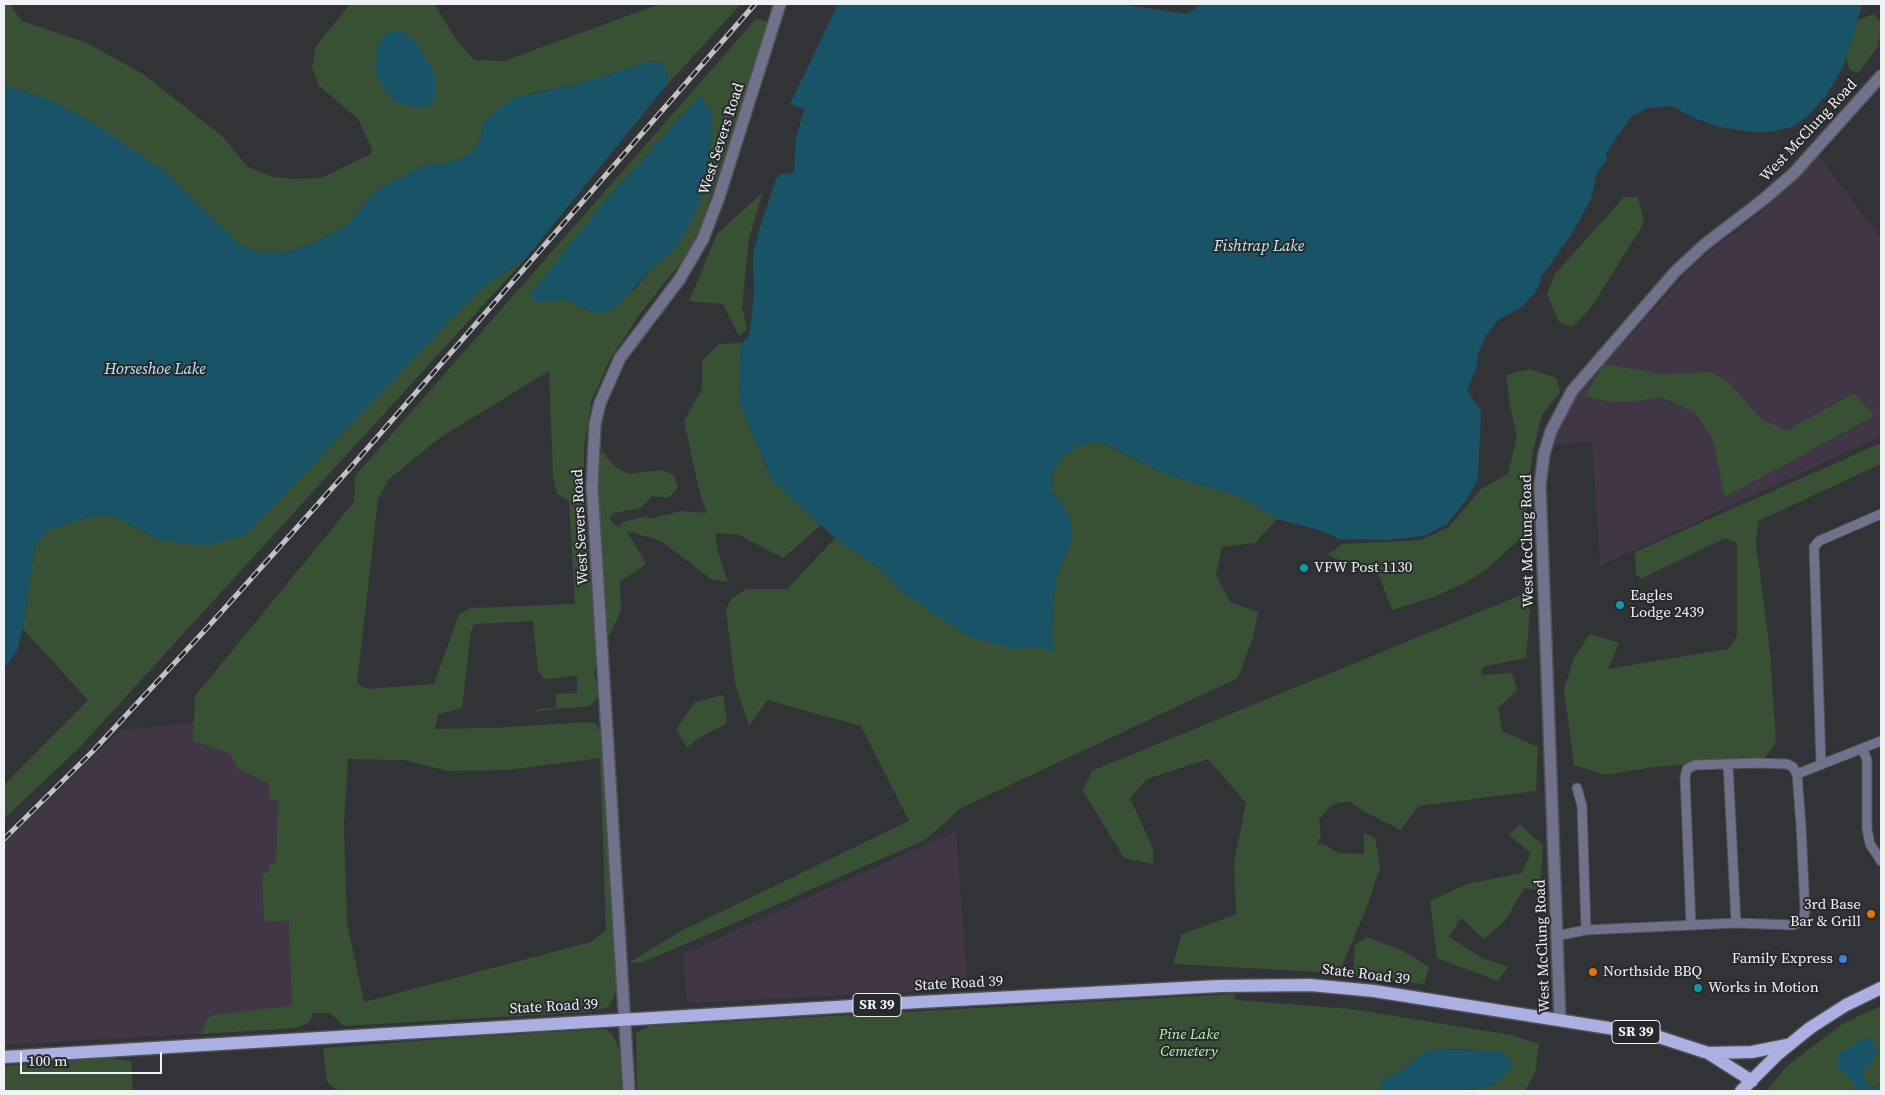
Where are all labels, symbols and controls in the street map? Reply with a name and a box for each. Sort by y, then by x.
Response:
street label: West McClung Road [1757,76,1861,186]
street label: West Severs Road [695,81,749,197]
water label: Fishtrap Lake [1214,237,1304,257]
water label: Horseshoe Lake [104,360,206,380]
street label: West Severs Road [569,469,593,585]
street label: West McClung Road [1518,474,1538,608]
place label: VFW Post 1130 [1314,559,1412,577]
marker: VFW Post 1130 [1298,562,1310,574]
place label: Eagles Lodge 2439 [1630,587,1704,622]
marker: Eagles Lodge 2439 [1614,599,1626,611]
street label: West McClung Road [1532,879,1554,1013]
place label: 3rd Base Bar & Grill [1790,896,1861,931]
marker: 3rd Base Bar & Grill [1865,908,1877,920]
place label: Family Express [1732,950,1833,968]
marker: Family Express [1837,953,1849,965]
street label: State Road 39 [1321,961,1411,989]
place label: Northside BBQ [1603,963,1702,981]
marker: Northside BBQ [1587,966,1599,978]
street label: State Road 39 [914,973,1004,995]
place label: Works in Motion [1708,979,1819,997]
marker: Works in Motion [1692,982,1704,994]
road number: SR 39 [853,994,901,1016]
street label: State Road 39 [509,996,599,1018]
road number: SR 39 [1612,1020,1660,1044]
park label: Pine Lake Cemetery [1159,1026,1219,1061]
scale bar [22,1042,165,1074]
text: 100 m [28,1050,68,1071]

